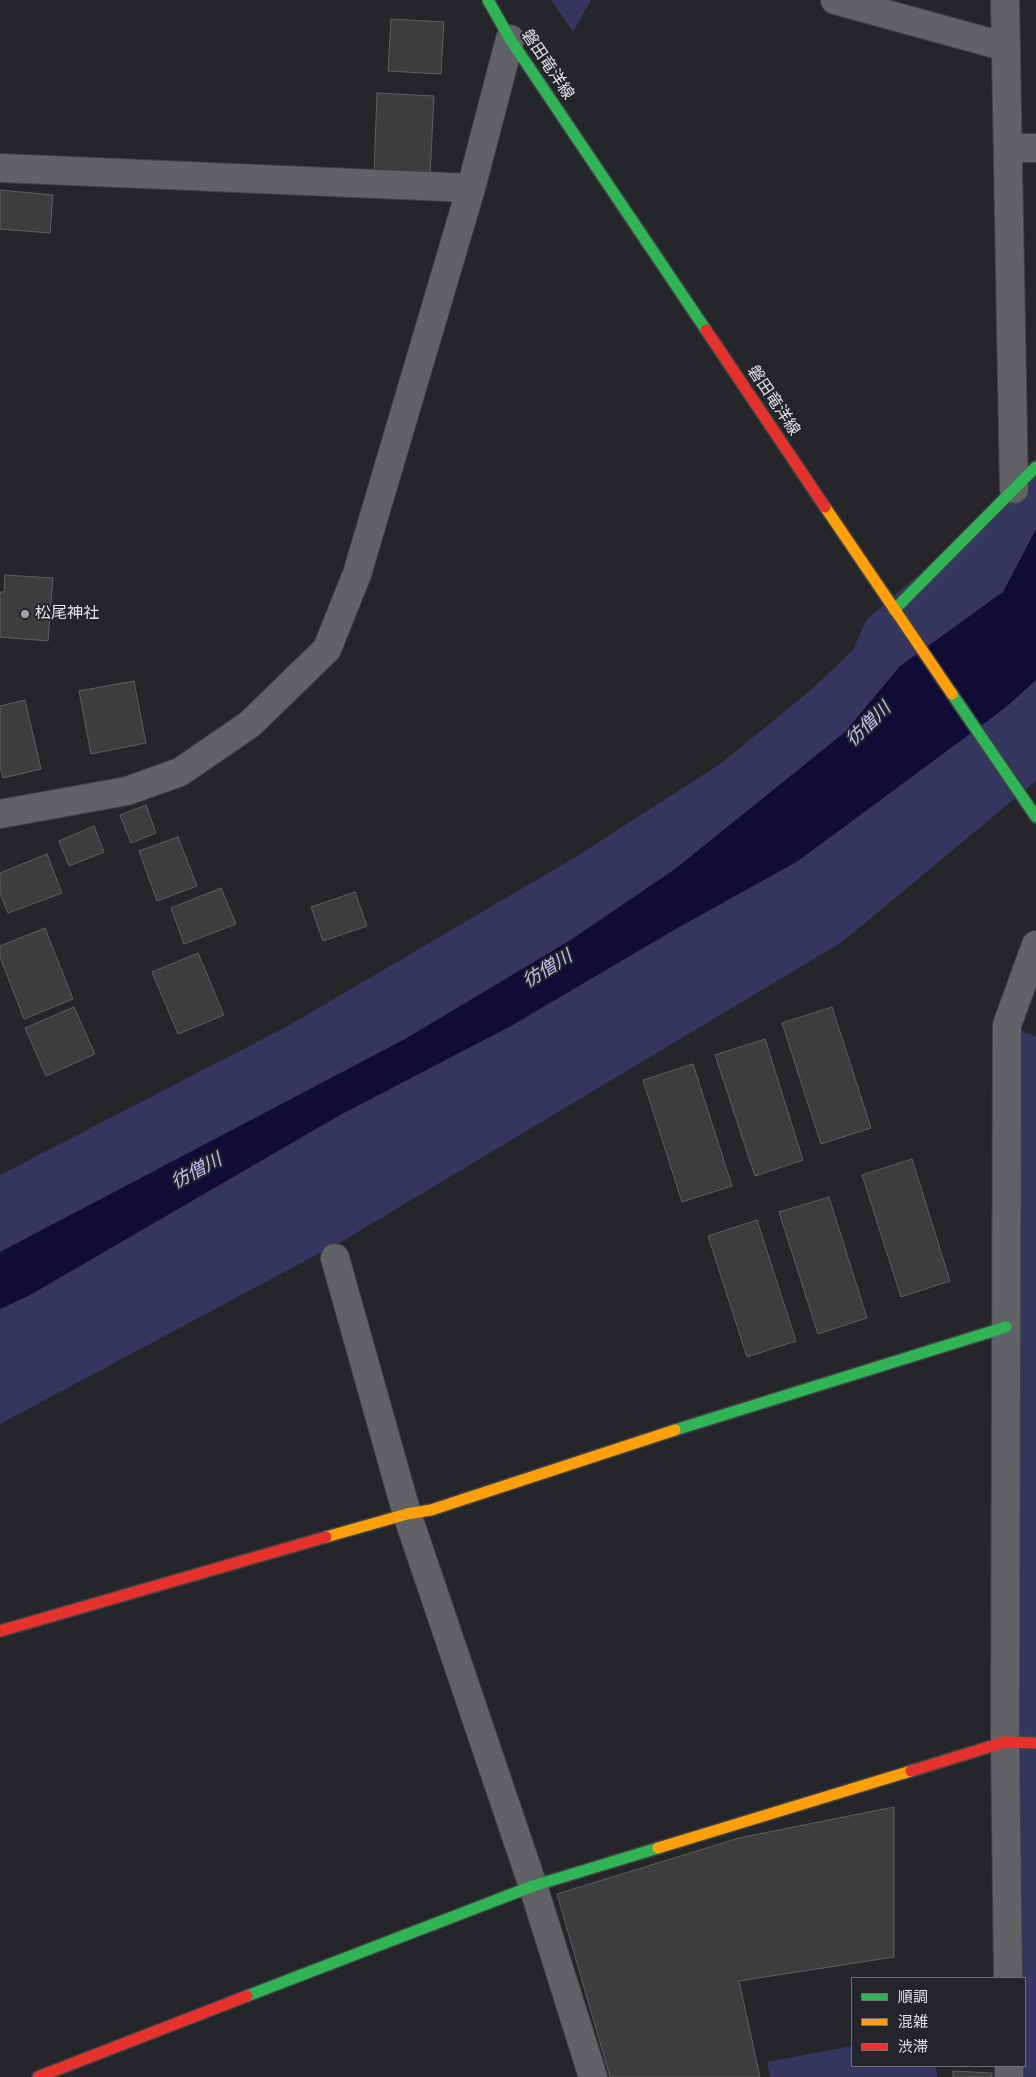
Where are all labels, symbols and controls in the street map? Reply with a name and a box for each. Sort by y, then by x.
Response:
street label: 磐田竜洋線 [517,26,577,104]
street label: 磐田竜洋線 [743,362,803,440]
place label: 松尾神社 [35,604,99,624]
marker: 松尾神社 [19,608,31,620]
water label: 彷僧川 [842,698,896,752]
water label: 彷僧川 [519,947,577,993]
water label: 彷僧川 [168,1150,226,1194]
legend [851,1977,1026,2067]
text: 順調 [898,1986,928,2007]
text: 混雑 [898,2011,928,2032]
text: 渋滞 [898,2036,928,2057]

